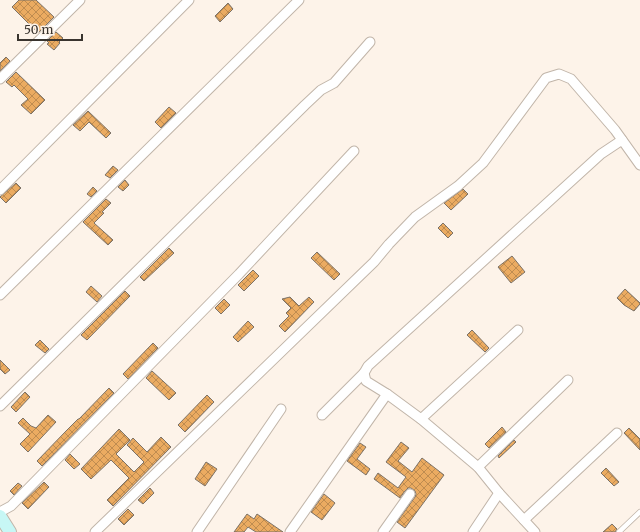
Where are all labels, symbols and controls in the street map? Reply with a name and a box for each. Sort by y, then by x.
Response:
scale bar [18,16,82,42]
text: 50 m [24,22,53,37]

